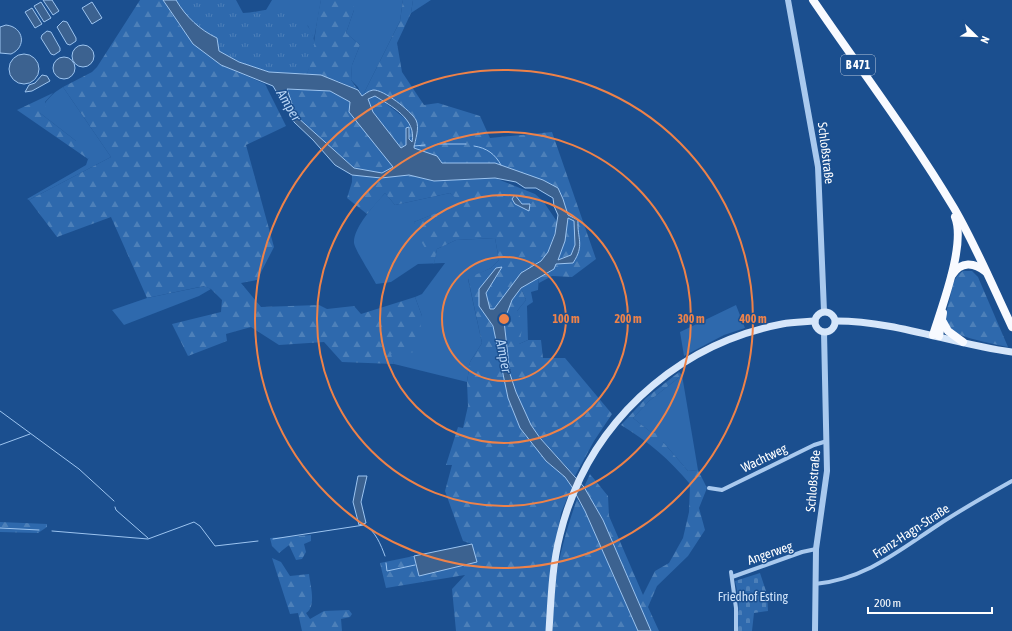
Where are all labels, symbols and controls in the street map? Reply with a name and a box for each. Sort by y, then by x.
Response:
north arrow [956,16,996,56]
text: N [978,35,992,45]
road number: B 471 [841,55,875,75]
water label: Amper [273,85,305,124]
street label: Schloßstraße [815,121,837,185]
centre of rings [497,312,511,326]
text: 100 m [552,312,580,326]
text: 200 m [614,312,642,326]
text: 300 m [677,312,705,326]
text: 400 m [738,312,767,326]
water label: Amper [493,337,515,375]
street label: Wachtweg [739,440,790,475]
street label: Schloßstraße [803,449,823,513]
street label: Franz-Hagn-Straße [870,501,952,561]
street label: Angerweg [745,538,795,568]
park label: Friedhof Esting [718,589,789,604]
scale bar [868,589,992,615]
text: 200 m [874,596,901,610]

